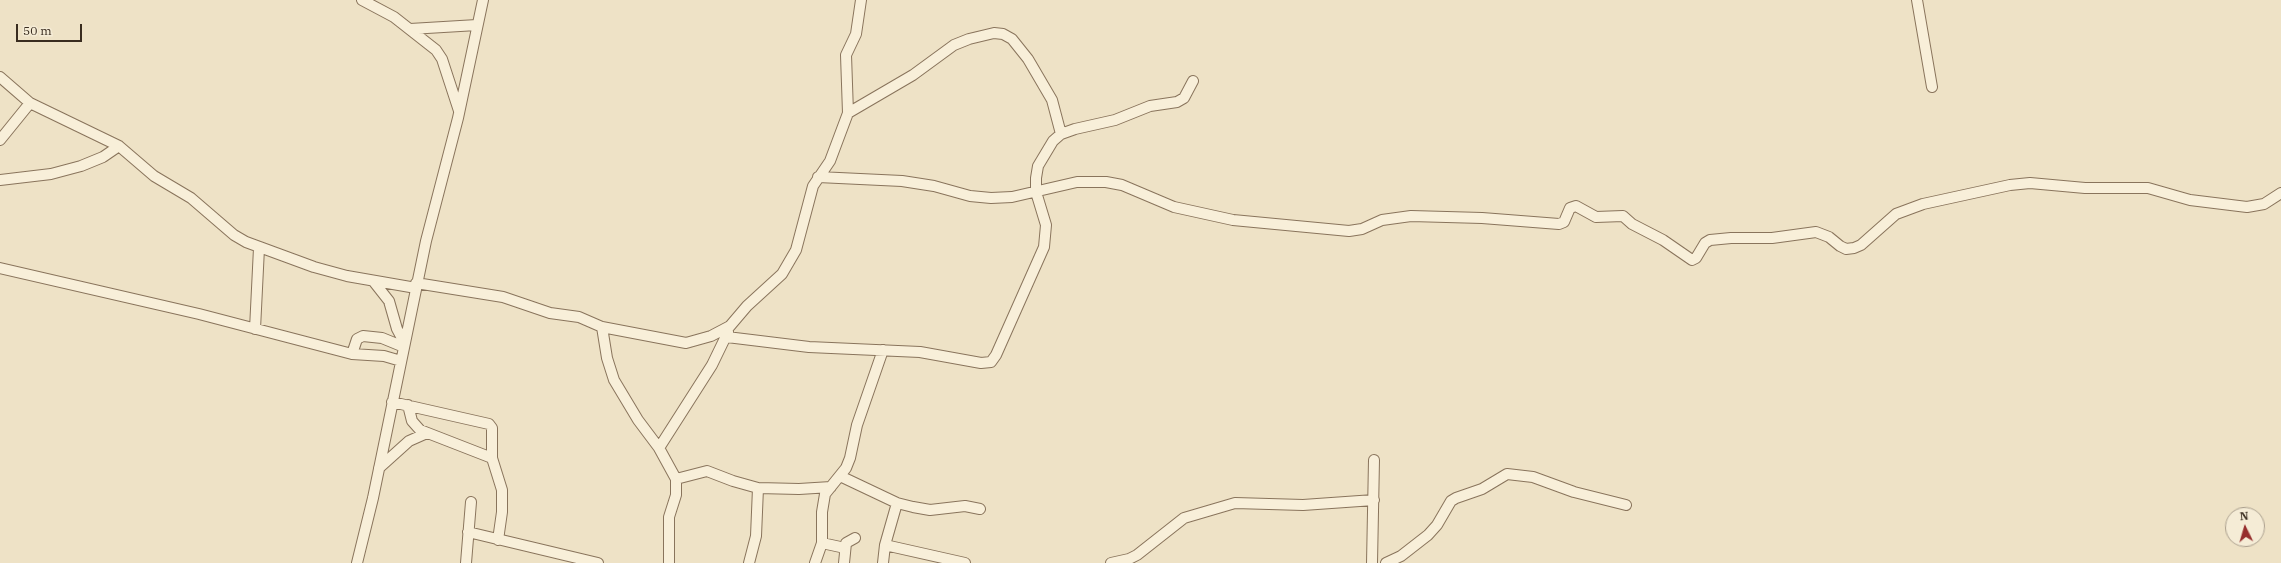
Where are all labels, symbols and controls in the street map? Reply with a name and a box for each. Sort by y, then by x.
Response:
scale bar [18,16,84,42]
text: 50 m [23,23,52,38]
north arrow [2225,507,2265,547]
text: N [2239,509,2249,523]

